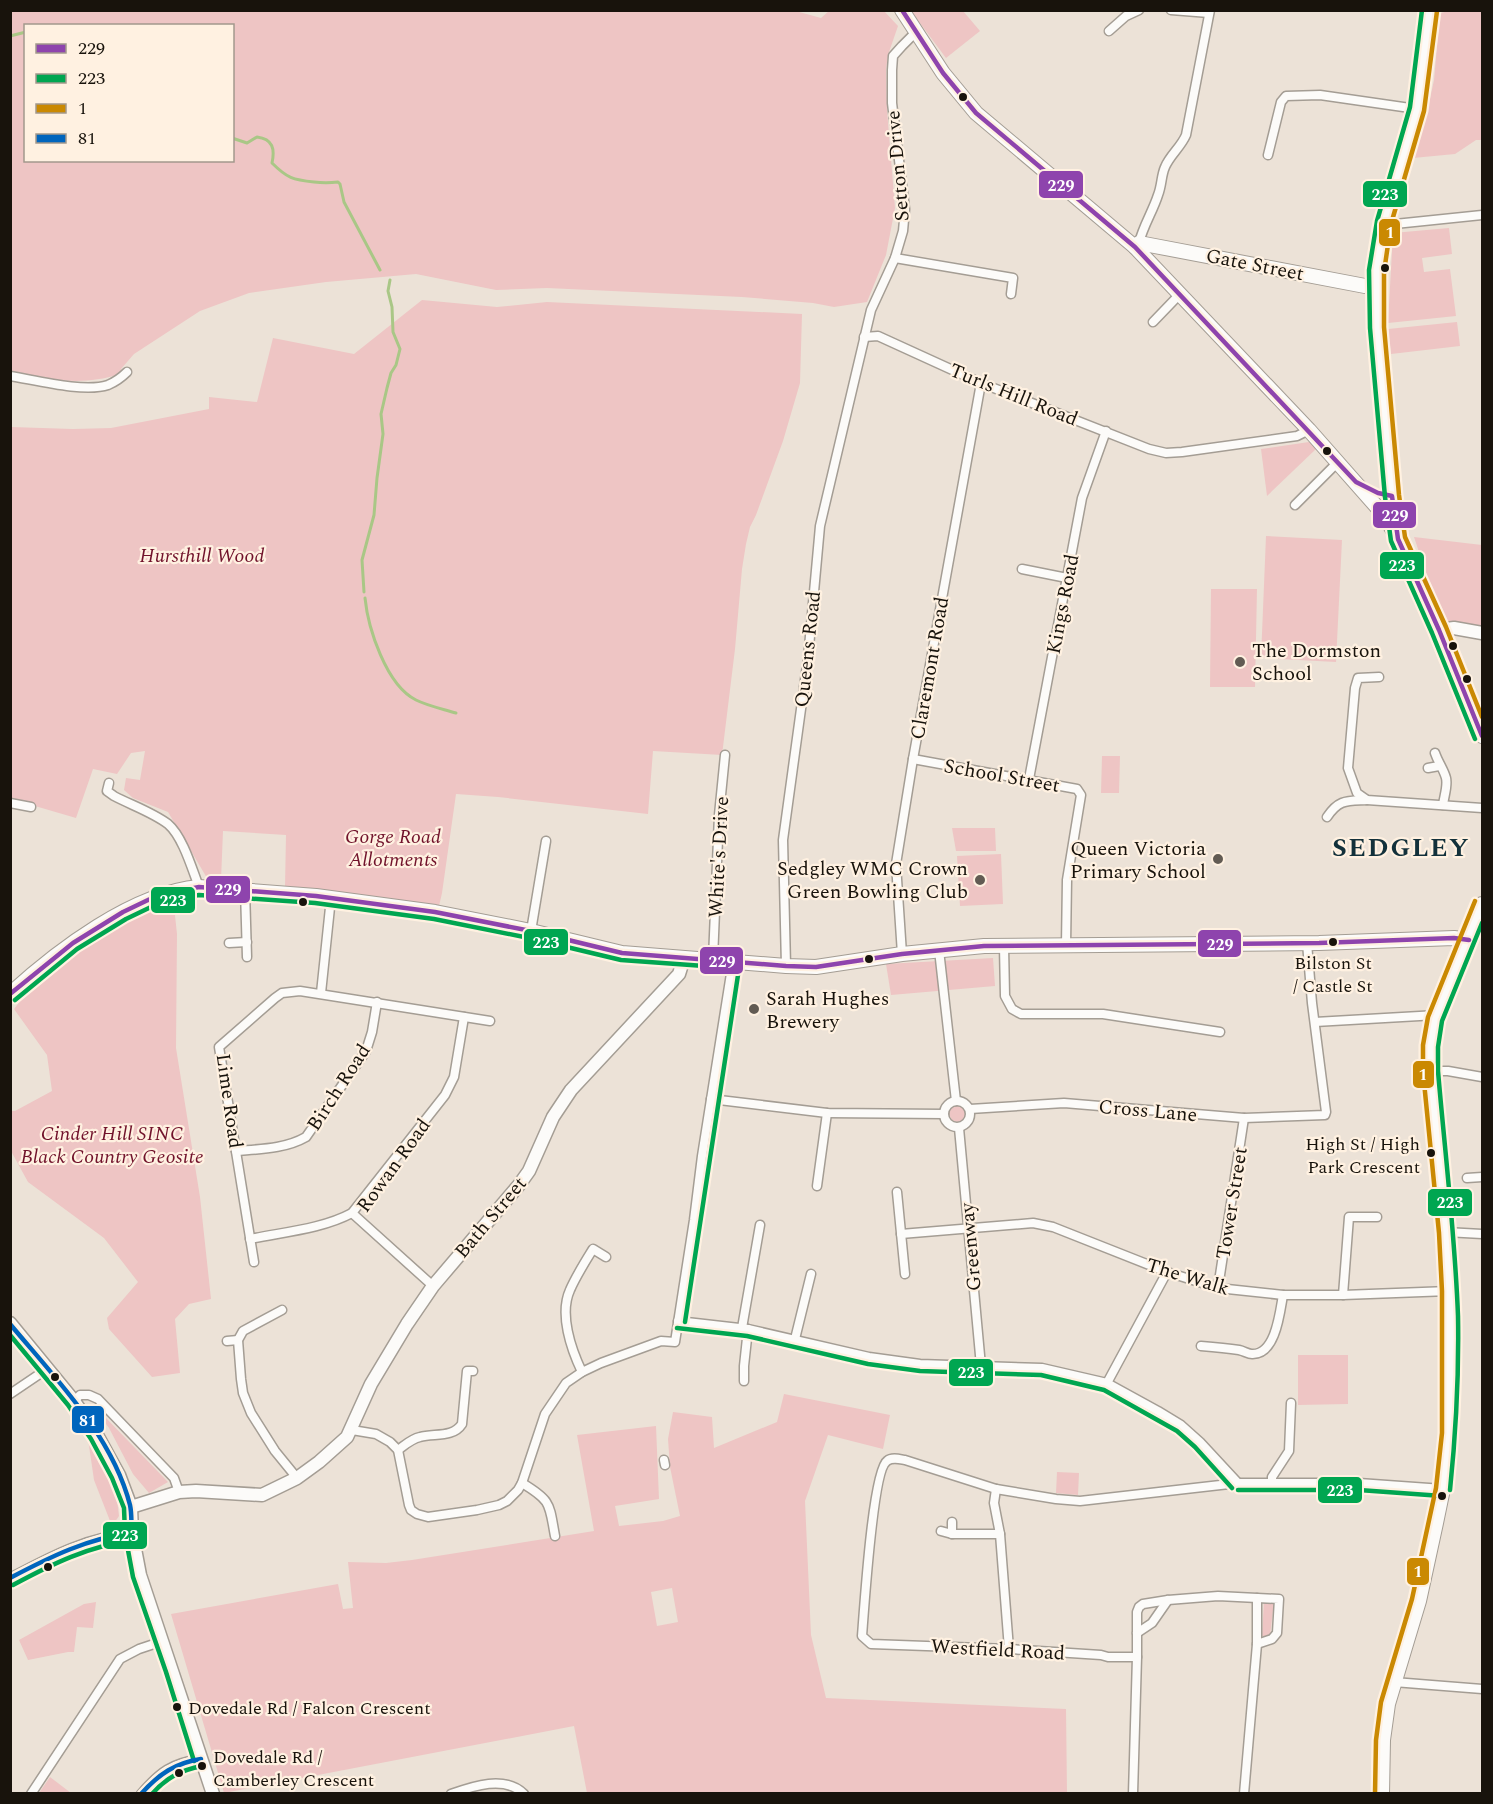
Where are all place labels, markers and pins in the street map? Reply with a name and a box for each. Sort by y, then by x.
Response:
unlabelled marker [957,91,969,103]
unlabelled marker [1379,262,1391,274]
unlabelled marker [1321,445,1333,457]
place label: The Dormston School [1252,636,1381,689]
unlabelled marker [1447,640,1459,652]
marker: The Dormston School [1233,655,1247,669]
unlabelled marker [1461,673,1473,685]
place label: Queen Victoria Primary School [1070,834,1206,887]
marker: Queen Victoria Primary School [1211,852,1225,866]
place label: Sedgley WMC Crown Green Bowling Club [777,854,968,907]
marker: Sedgley WMC Crown Green Bowling Club [973,873,987,887]
unlabelled marker [297,896,309,908]
marker: Bilston St / Castle St [1327,936,1339,948]
place label: Bilston St / Castle St [1293,950,1373,1000]
unlabelled marker [863,953,875,965]
place label: Sarah Hughes Brewery [766,984,889,1037]
marker: Sarah Hughes Brewery [747,1002,761,1016]
place label: High St / High Park Crescent [1305,1131,1420,1181]
marker: High St / High Park Crescent [1425,1147,1437,1159]
unlabelled marker [49,1371,61,1383]
unlabelled marker [1436,1490,1448,1502]
unlabelled marker [42,1561,54,1573]
place label: Dovedale Rd / Falcon Crescent [188,1695,431,1722]
marker: Dovedale Rd / Falcon Crescent [171,1701,183,1713]
place label: Dovedale Rd / Camberley Crescent [213,1744,374,1794]
marker: Dovedale Rd / Camberley Crescent [196,1760,208,1772]
unlabelled marker [173,1767,185,1779]

